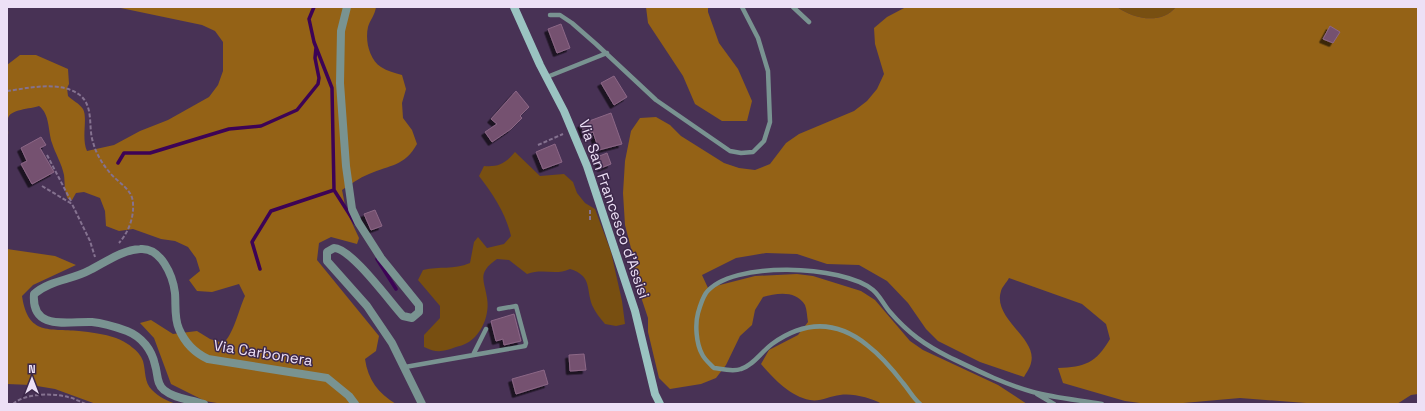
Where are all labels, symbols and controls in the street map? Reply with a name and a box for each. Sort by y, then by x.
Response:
street label: Via San Francesco d'Assisi [575,117,654,301]
street label: Via Carbonera [212,335,315,370]
north arrow [12,359,52,399]
text: N [28,362,36,376]

